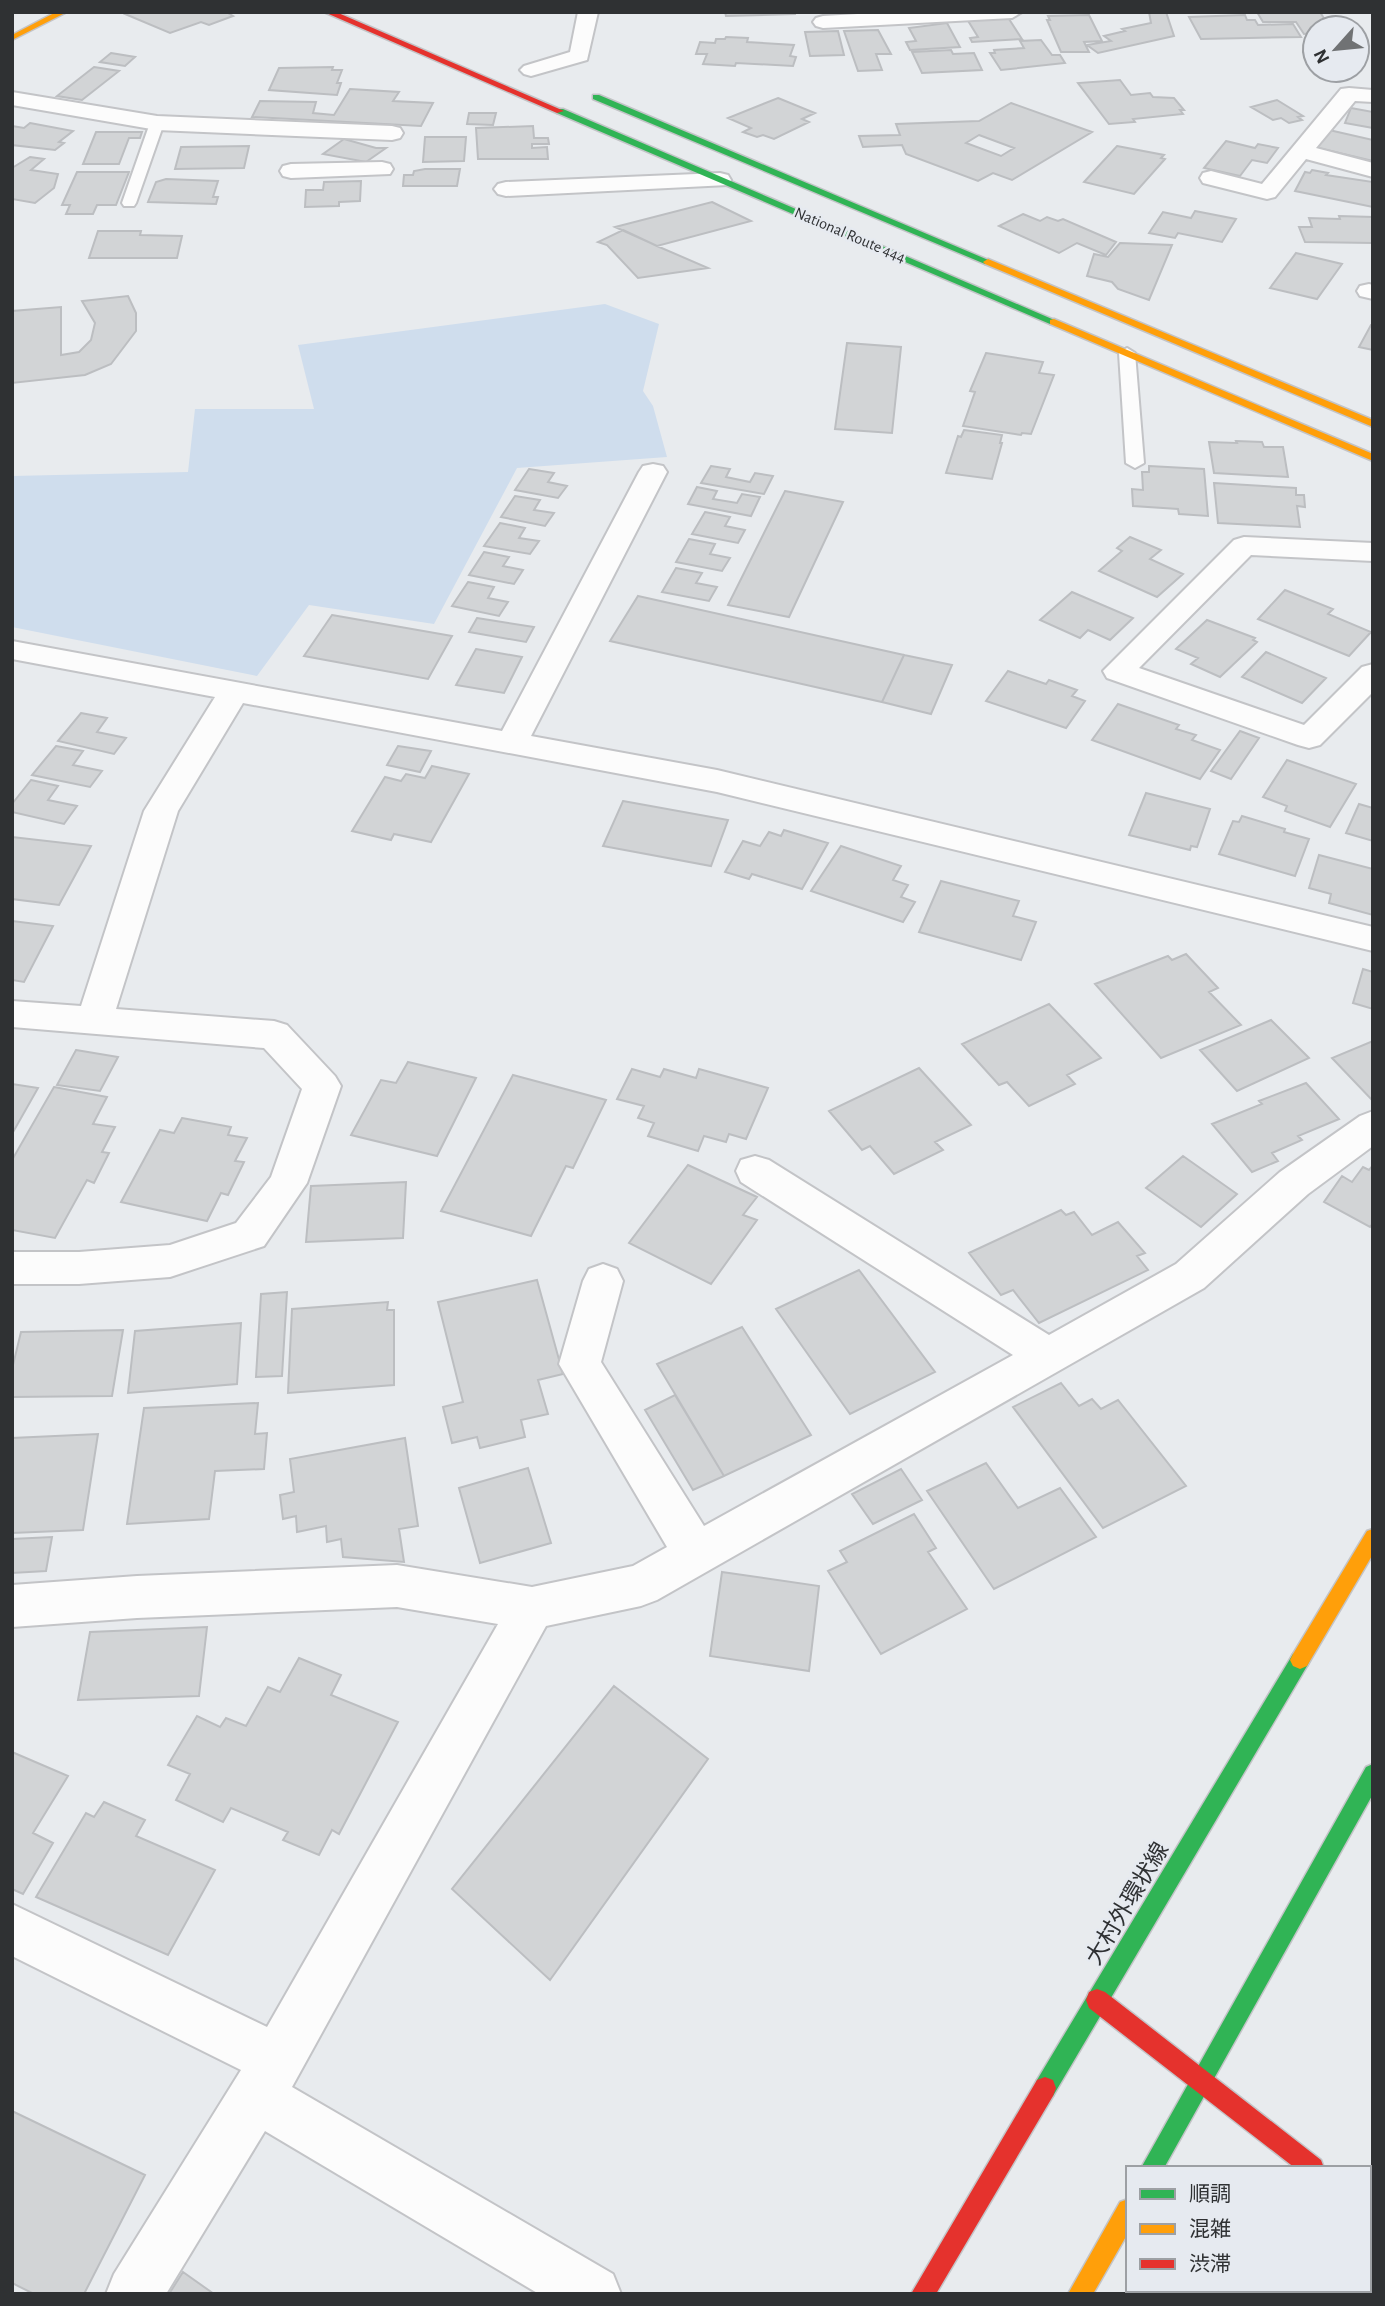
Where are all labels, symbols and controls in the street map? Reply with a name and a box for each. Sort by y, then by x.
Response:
north arrow [1301,14,1371,84]
text: N [1311,46,1334,66]
street label: National Route 444 [792,204,908,266]
street label: 大村外環状線 [1081,1838,1173,1969]
legend [1126,2166,1371,2292]
text: 順調 [1189,2183,1231,2205]
text: 混雑 [1189,2218,1231,2240]
text: 渋滞 [1189,2253,1231,2275]

